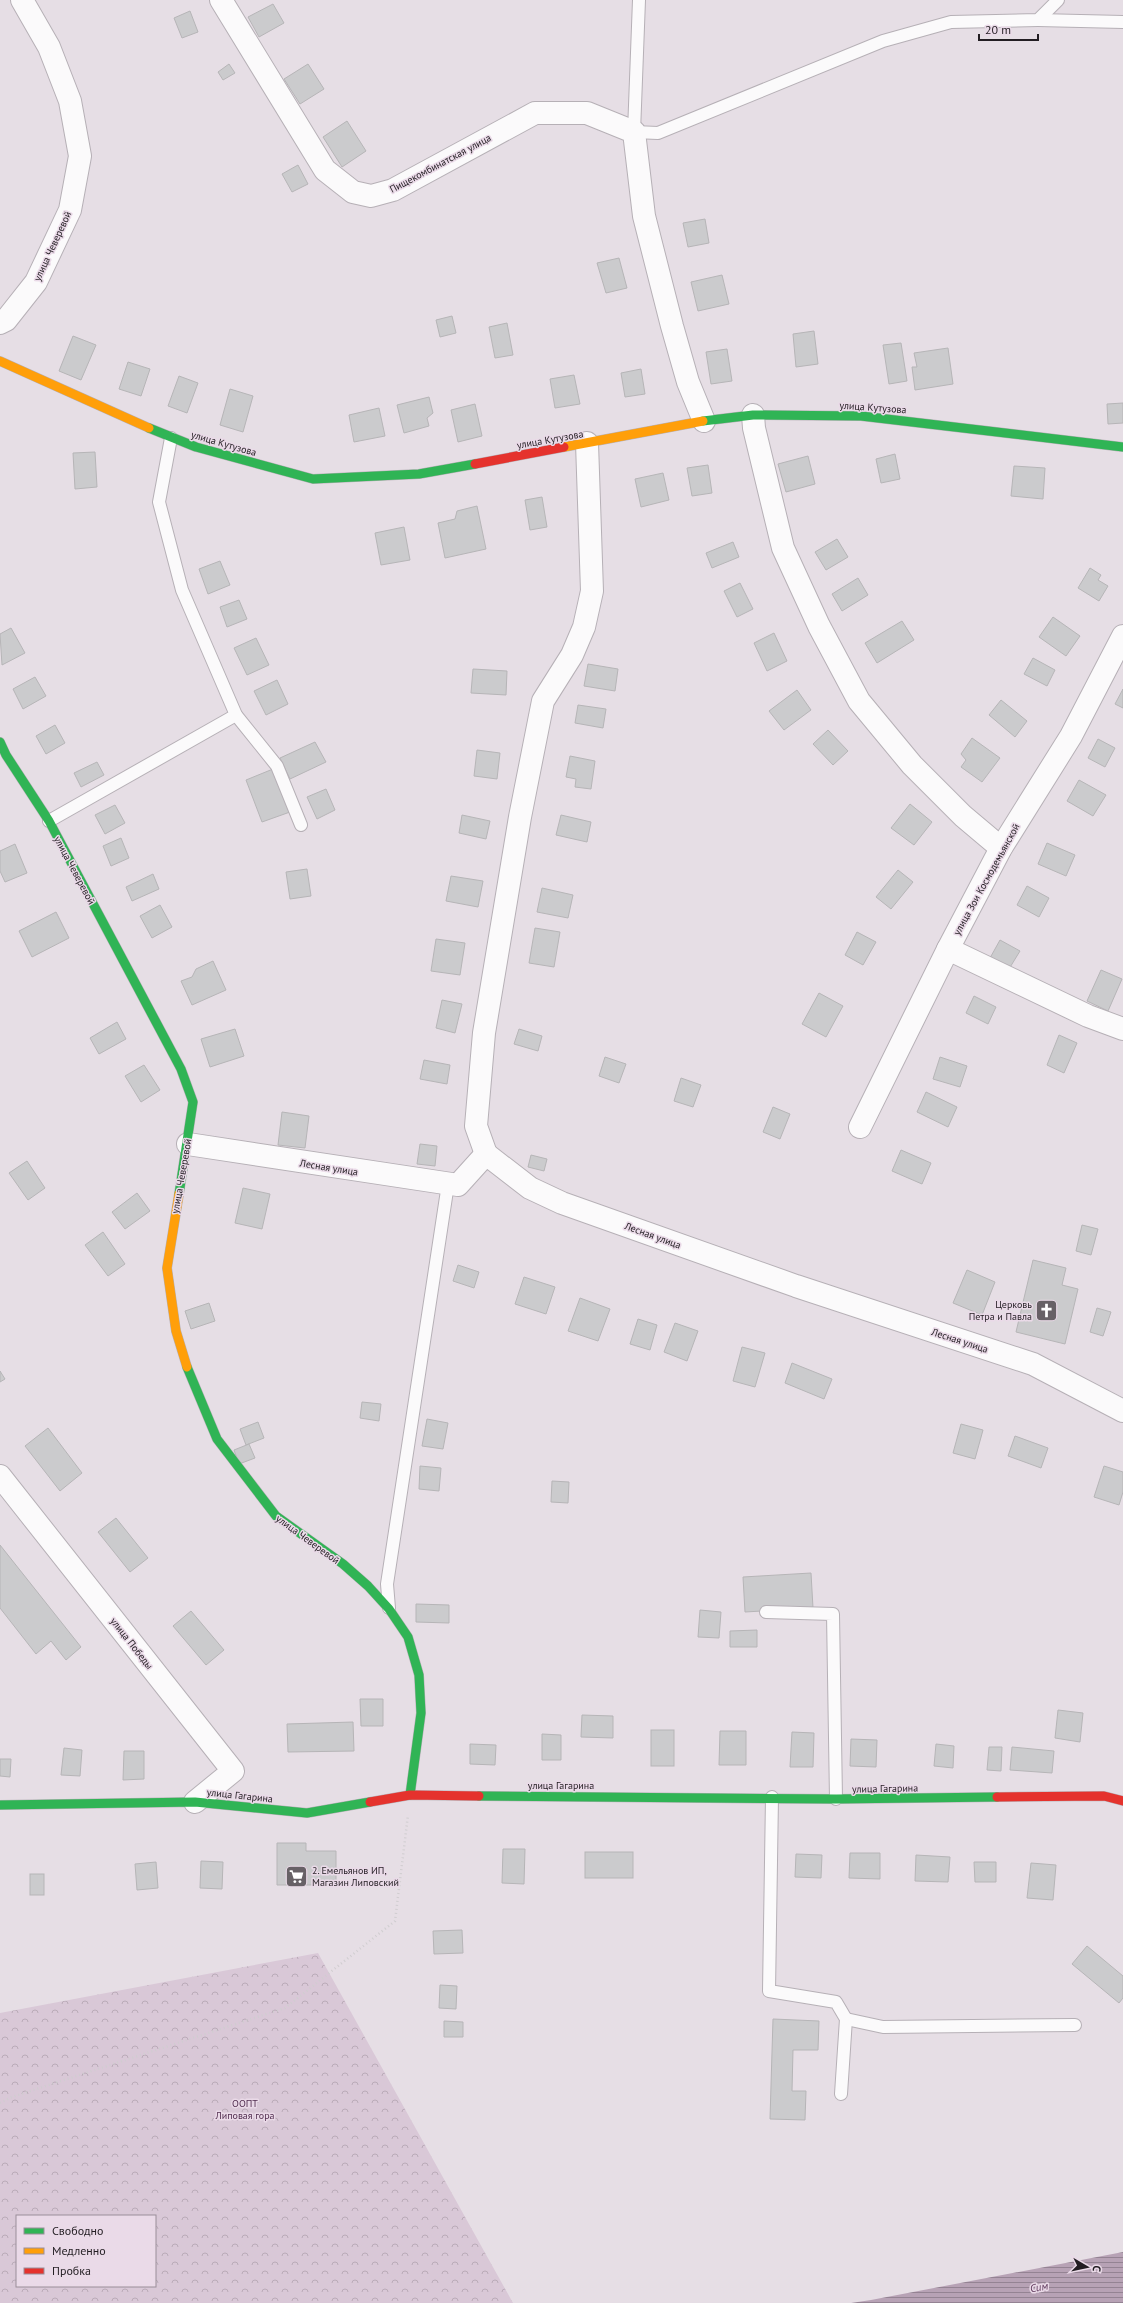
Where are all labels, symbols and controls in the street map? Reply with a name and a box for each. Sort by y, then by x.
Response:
scale bar [979,16,1038,42]
text: 20 m [985,22,1011,37]
street label: Пищекомбинатская улица [387,131,493,196]
street label: улица Чеверевой [31,209,74,283]
street label: улица Кутузова [839,399,907,416]
street label: улица Кутузова [516,427,584,452]
street label: улица Кутузова [190,428,258,459]
street label: улица Зои Космодемьянской [950,821,1023,937]
street label: улица Чеверевой [51,834,98,907]
street label: улица Чеверевой [169,1138,194,1214]
street label: Лесная улица [298,1156,359,1179]
street label: Лесная улица [622,1219,683,1252]
church icon: Церковь Петра и Павла [1034,1297,1060,1323]
place label: Церковь Петра и Павла [969,1298,1032,1323]
street label: Лесная улица [929,1325,990,1356]
street label: улица Чеверевой [273,1512,342,1567]
street label: улица Победы [107,1615,156,1672]
street label: улица Гагарина [528,1779,594,1792]
street label: улица Гагарина [852,1781,918,1796]
street label: улица Гагарина [206,1786,274,1805]
supermarket icon: 2. Емельянов ИП, Магазин Липовский [284,1863,310,1889]
place label: 2. Емельянов ИП, Магазин Липовский [312,1864,399,1889]
park label: ООПТ Липовая гора [214,2097,275,2122]
legend [16,2215,156,2287]
text: Свободно [52,2223,103,2238]
text: Медленно [52,2243,106,2258]
north arrow [1067,2247,1107,2287]
text: Пробка [52,2263,91,2278]
text: С [1089,2264,1104,2273]
water label: Сим [1029,2279,1049,2295]

